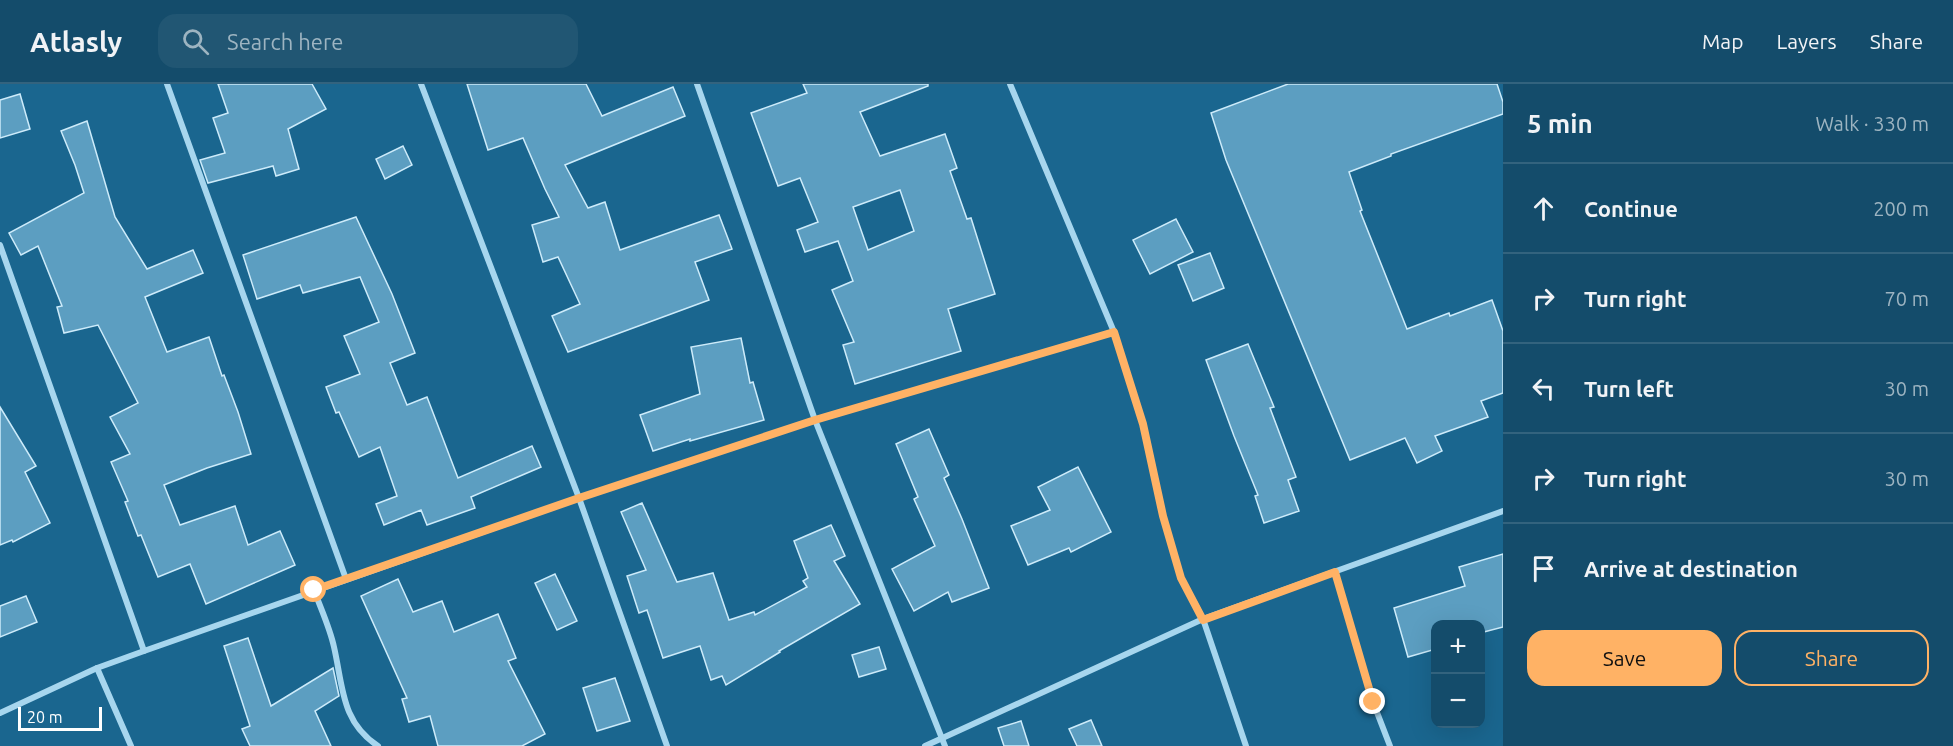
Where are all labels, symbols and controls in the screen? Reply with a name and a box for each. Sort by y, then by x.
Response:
search box [158,14,578,68]
icon: search [179,25,212,58]
text: Atlasly [30,26,122,57]
text: Search here [227,29,343,54]
text: Map [1702,29,1743,53]
text: Layers [1776,29,1837,53]
text: Share [1870,29,1923,53]
text: 5 min [1527,109,1593,138]
text: Walk · 330 m [1816,112,1929,135]
icon: ahead [1527,192,1560,225]
text: Continue [1584,196,1678,221]
text: 200 m [1873,197,1929,220]
icon: right [1527,282,1560,315]
text: Turn right [1584,286,1686,311]
text: 70 m [1885,287,1929,310]
icon: left [1527,372,1560,405]
text: Turn left [1584,376,1674,401]
text: 30 m [1885,377,1929,400]
icon: right [1527,462,1560,495]
text: Turn right [1584,466,1686,491]
text: 30 m [1885,467,1929,490]
icon: arrive [1527,552,1560,585]
text: Arrive at destination [1584,556,1798,581]
route start [300,576,326,602]
map controls [1431,620,1485,728]
button: + [1431,620,1485,674]
button: Save [1527,630,1722,686]
button: Share [1734,630,1929,686]
button: − [1431,674,1485,728]
route end [1359,688,1385,714]
scale bar [18,704,102,732]
text: 20 m [27,708,63,726]

